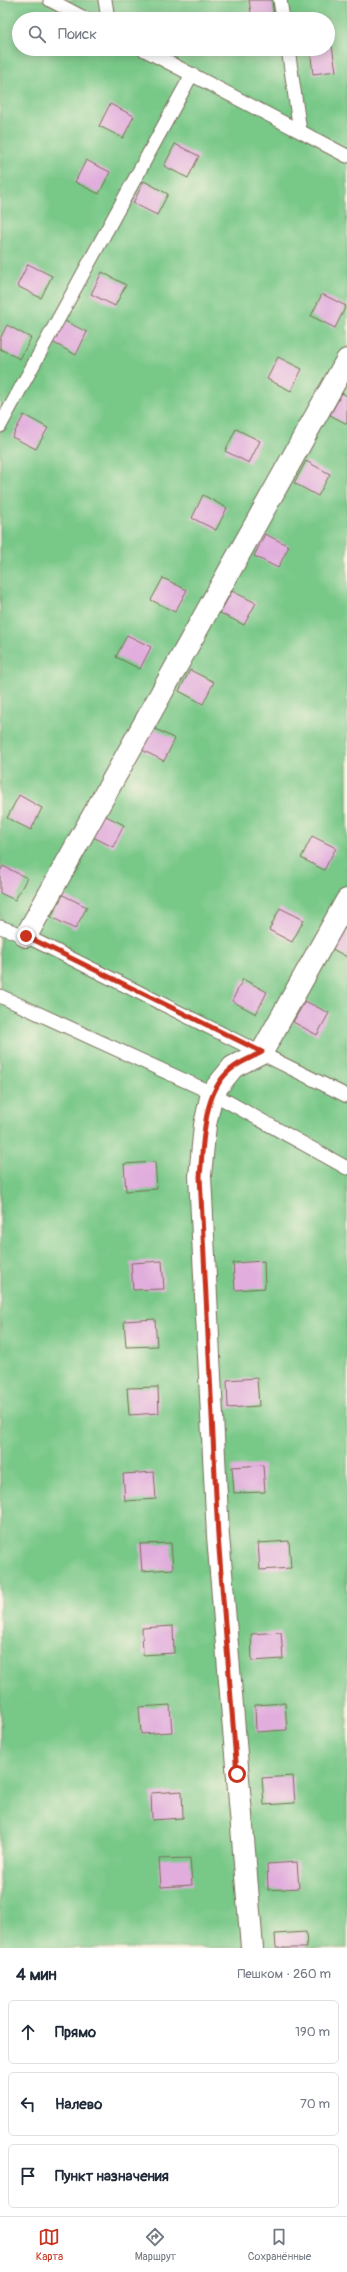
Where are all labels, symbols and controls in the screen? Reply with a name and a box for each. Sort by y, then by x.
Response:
search box [12,12,335,56]
icon: search [26,23,48,45]
text: Поиск [58,25,97,44]
route end [17,927,35,945]
route start [228,1765,246,1783]
text: 4 мин [16,1964,57,1985]
text: Пешком · 260 m [237,1966,331,1982]
icon: ahead [17,2021,39,2043]
text: Прямо [55,2023,96,2042]
text: 190 m [295,2024,330,2040]
icon: left [17,2093,39,2115]
text: Налево [55,2095,102,2114]
text: 70 m [300,2096,330,2112]
icon: arrive [17,2165,39,2187]
text: Пункт назначения [55,2167,169,2186]
tab: Карта [36,2226,63,2263]
tab: Маршрут [135,2226,176,2263]
tab: Сохранённые [248,2226,311,2263]

